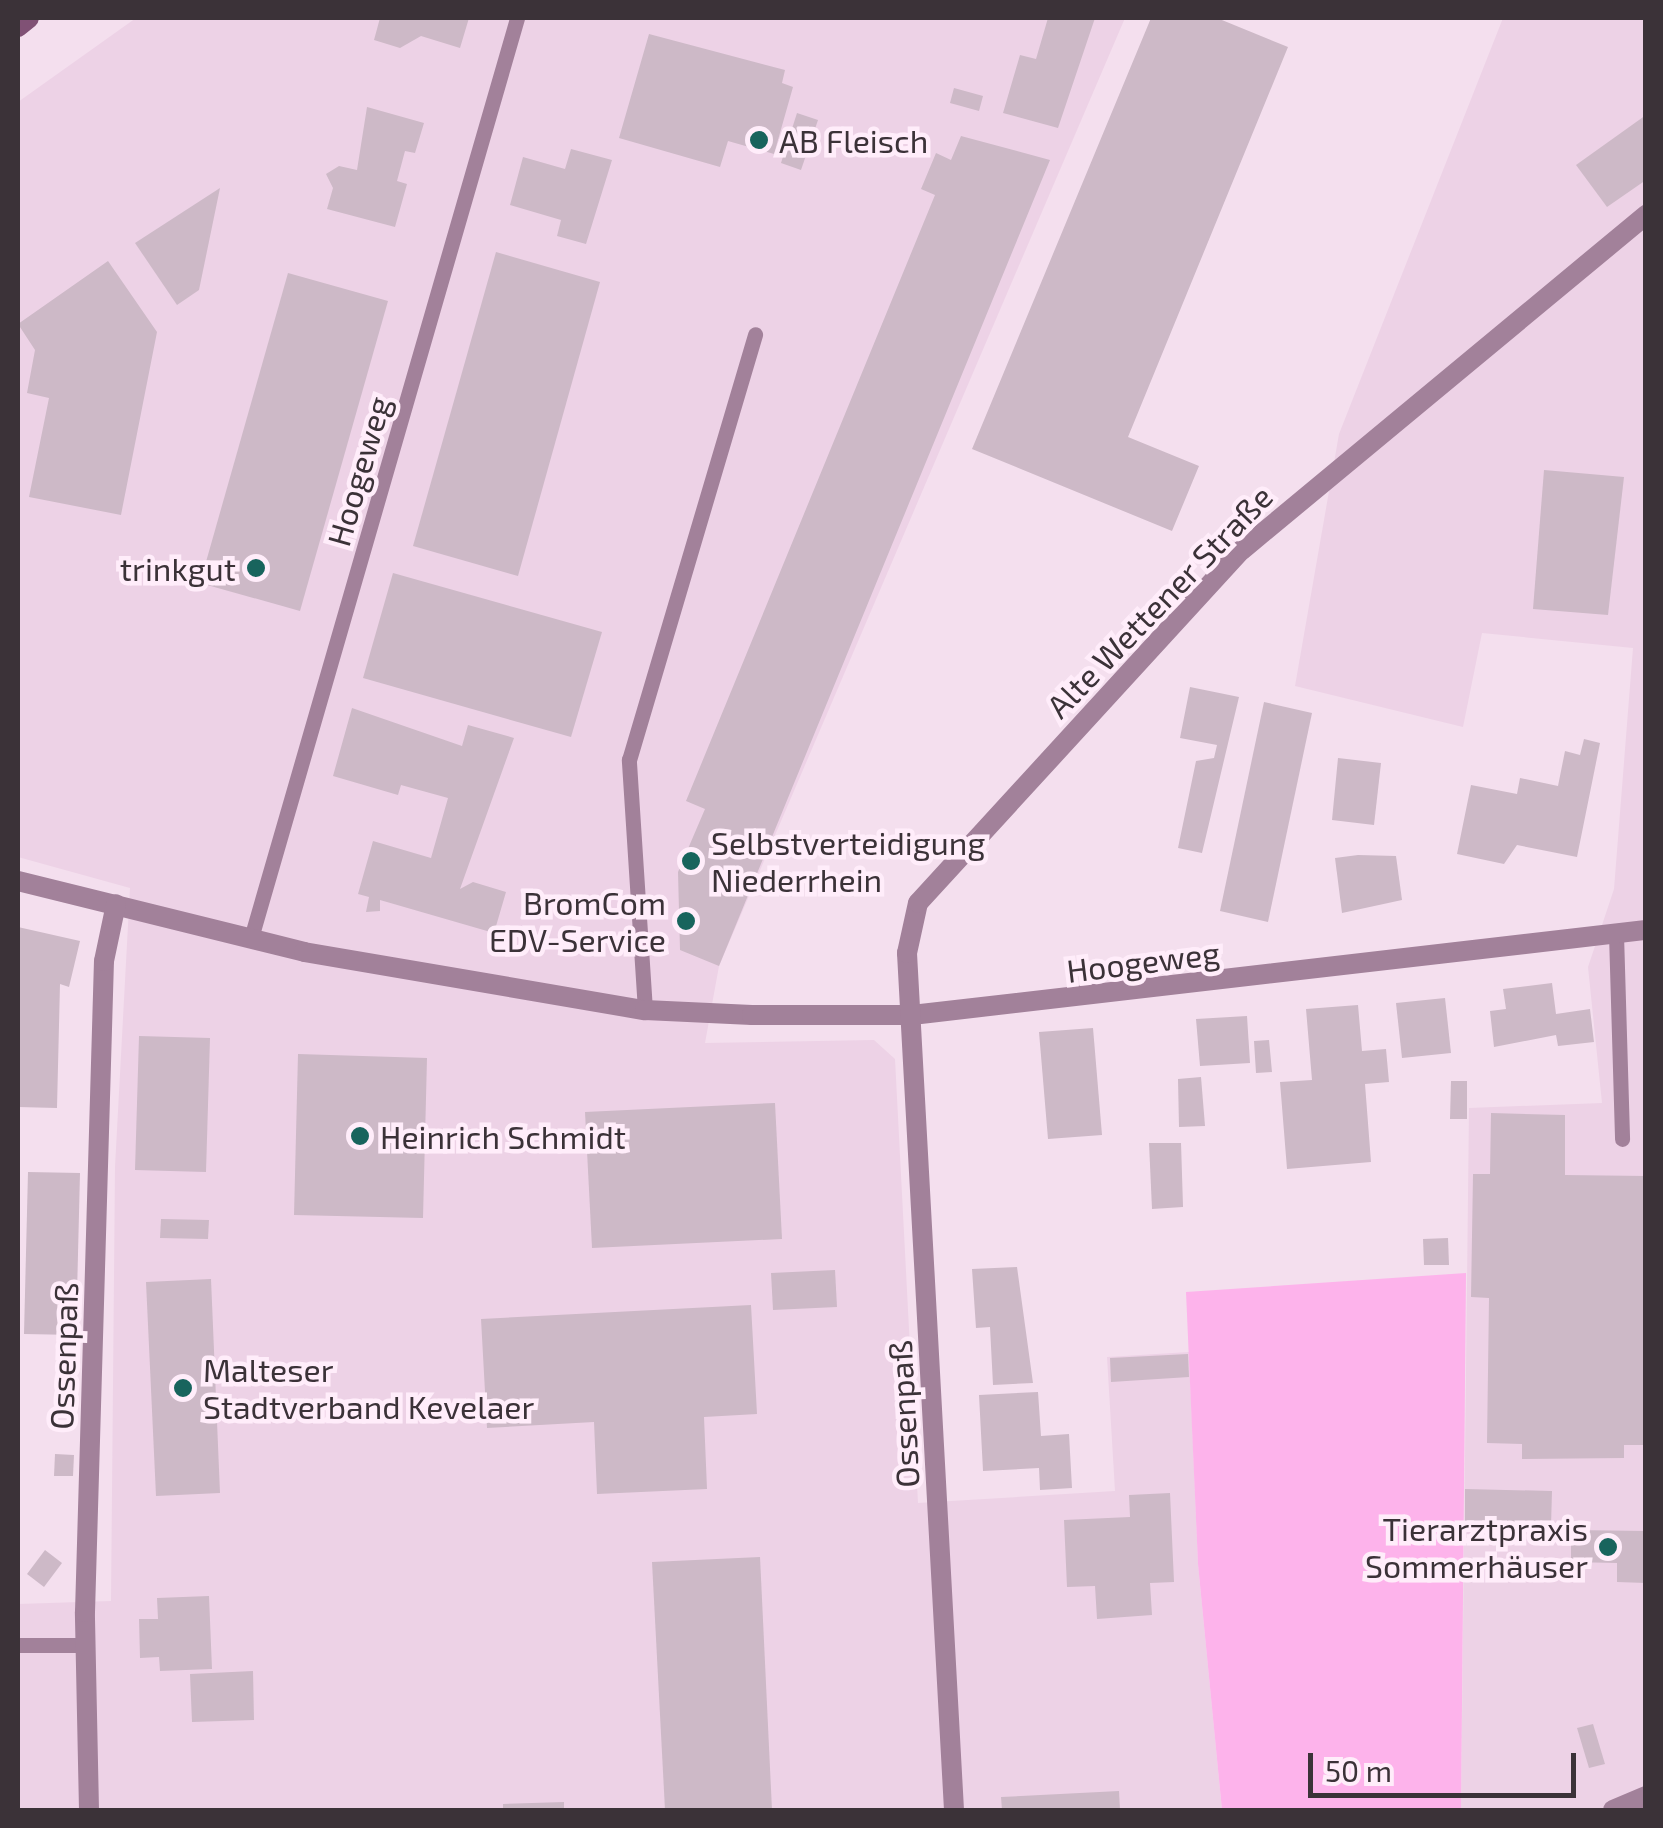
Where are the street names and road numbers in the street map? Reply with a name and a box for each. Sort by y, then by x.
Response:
street label: Hoogeweg [318,392,398,550]
street label: Alte Wettener Straße [1038,476,1280,726]
street label: Hoogeweg [1064,933,1222,989]
street label: Ossenpaß [41,1282,85,1430]
street label: Ossenpaß [880,1339,926,1489]

